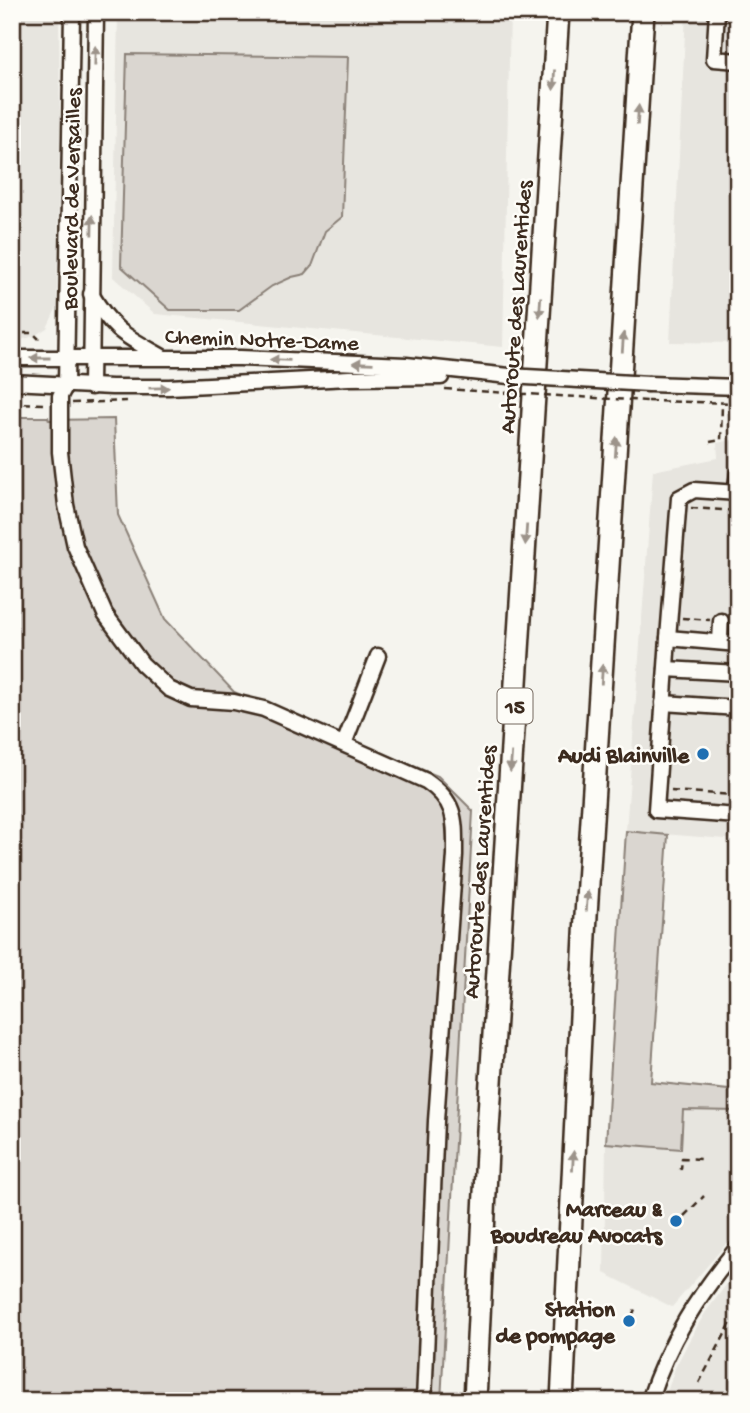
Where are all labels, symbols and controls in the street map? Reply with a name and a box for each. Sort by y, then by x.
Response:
one-way arrow [89,44,101,66]
one-way arrow [548,70,559,92]
street label: Boulevard de Versailles [58,87,89,311]
one-way arrow [633,104,644,126]
street label: Autoroute des Laurentides [495,179,540,435]
one-way arrow [86,214,98,236]
one-way arrow [534,297,545,319]
street label: Chemin Notre-Dame [165,325,360,358]
one-way arrow [618,331,629,353]
one-way arrow [28,352,50,364]
one-way arrow [269,355,291,366]
one-way arrow [352,358,374,369]
one-way arrow [148,382,170,393]
one-way arrow [611,436,622,458]
one-way arrow [520,524,531,546]
one-way arrow [597,663,608,685]
road number: 15 [498,688,532,724]
street label: Autoroute des Laurentides [459,744,504,1000]
place label: Audi Blainville [557,744,690,771]
marker: Audi Blainville [695,746,711,762]
one-way arrow [505,751,516,773]
one-way arrow [582,890,593,912]
one-way arrow [568,1150,579,1172]
place label: Marceau & Boudreau Avocats [490,1198,664,1251]
marker: Marceau & Boudreau Avocats [668,1213,684,1229]
place label: Station de pompage [496,1298,616,1351]
marker: Station de pompage [621,1313,637,1329]

